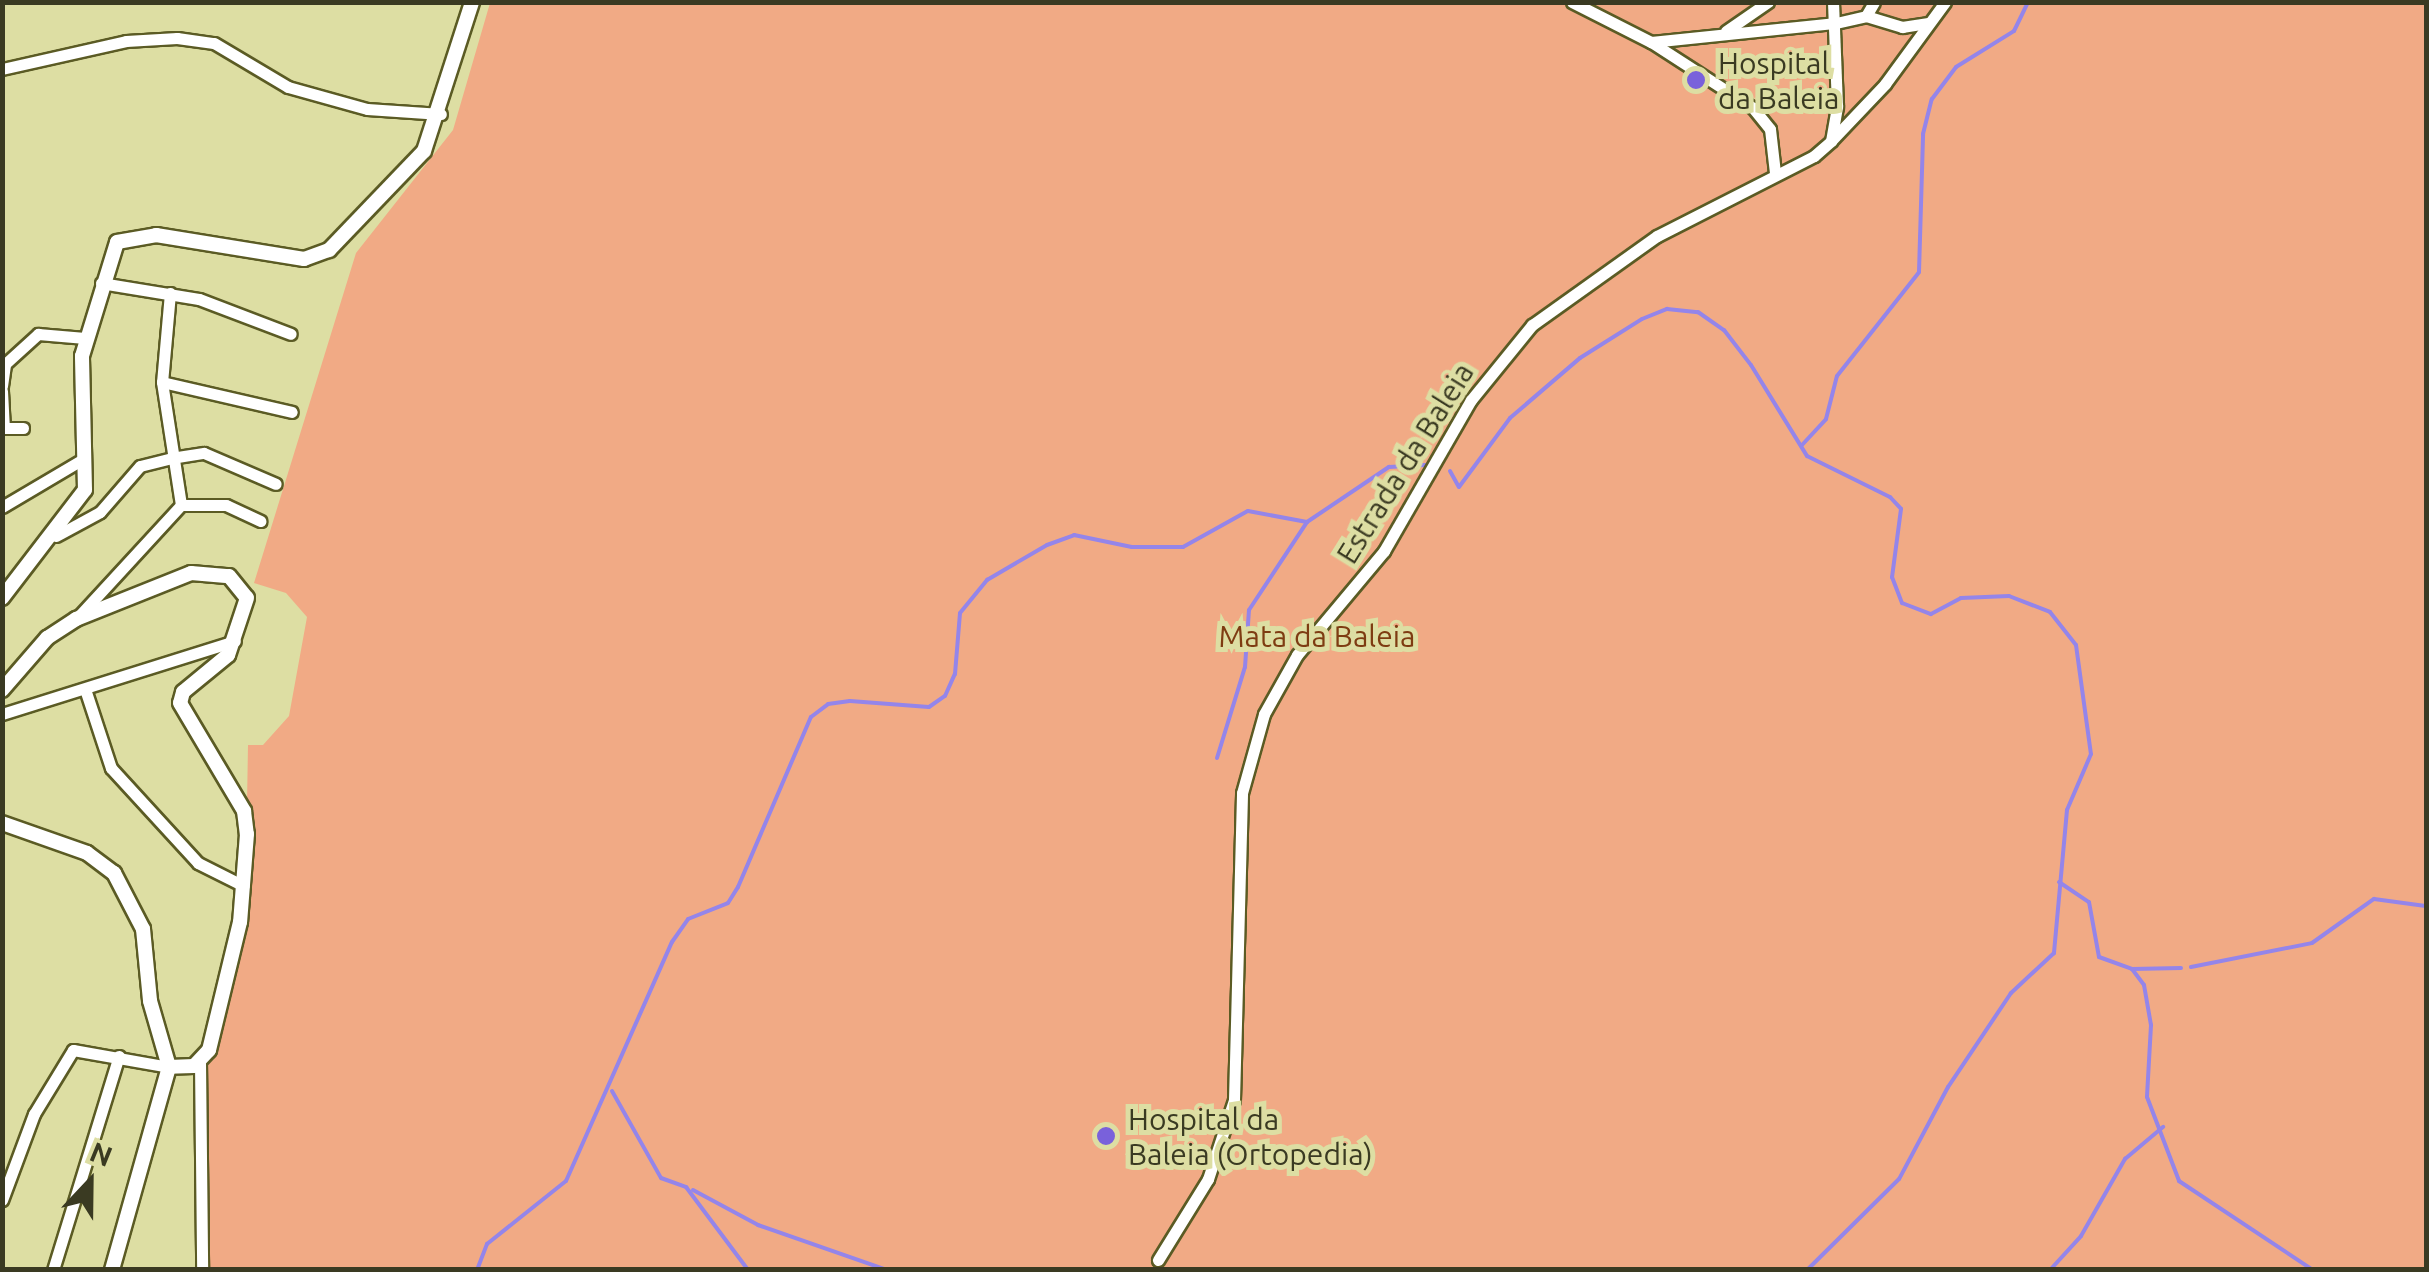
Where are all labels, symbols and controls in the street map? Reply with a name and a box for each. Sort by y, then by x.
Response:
place label: Hospital da Baleia [1718,45,1839,116]
marker: Hospital da Baleia [1683,67,1709,93]
street label: Estrada da Baleia [1329,356,1481,570]
park label: Mata da Baleia [1219,618,1415,654]
place label: Hospital da Baleia (Ortopedia) [1128,1101,1373,1172]
marker: Hospital da Baleia (Ortopedia) [1093,1123,1119,1149]
north arrow [40,1132,140,1232]
text: N [86,1135,117,1172]

